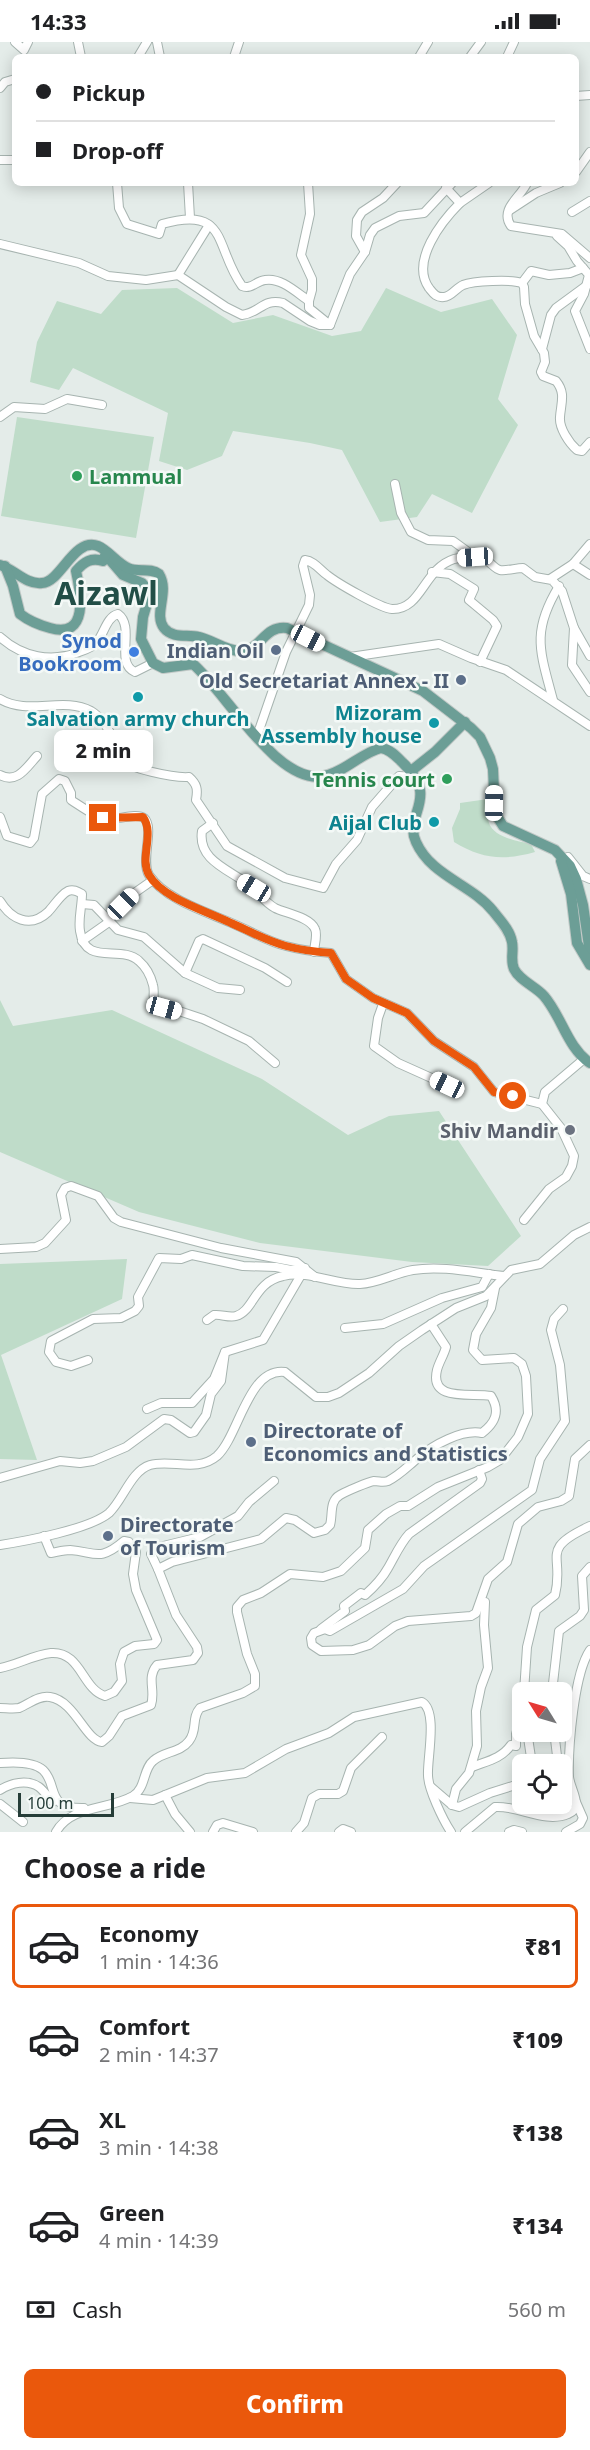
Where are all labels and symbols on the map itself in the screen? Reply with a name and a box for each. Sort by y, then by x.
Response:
place label: Lammual [89,463,182,490]
marker: Lammual [70,469,84,483]
car [456,547,494,567]
district label: Aizawl [54,571,158,614]
car [288,622,328,654]
place label: Synod Bookroom [18,627,122,677]
place label: Indian Oil [167,637,264,664]
marker: Indian Oil [269,643,283,657]
marker: Synod Bookroom [127,645,141,659]
place label: Old Secretariat Annex - II [199,667,449,694]
marker: Old Secretariat Annex - II [454,673,468,687]
marker: Salvation army church [131,690,145,704]
place label: Mizoram Assembly house [261,699,422,749]
place label: Salvation army church [27,705,249,732]
marker: Mizoram Assembly house [427,716,441,730]
callout: 2 min [54,731,152,773]
place label: Tennis court [312,766,435,793]
marker: Tennis court [440,772,454,786]
car [485,785,503,821]
route end [89,804,116,831]
place label: Aijal Club [329,809,422,836]
marker: Aijal Club [427,815,441,829]
car [234,871,274,905]
car [104,885,142,923]
car [144,995,184,1021]
car [427,1069,467,1101]
route start [499,1082,526,1109]
place label: Shiv Mandir [440,1117,558,1144]
marker: Shiv Mandir [563,1123,577,1137]
place label: Directorate of Economics and Statistics [263,1417,508,1467]
marker: Directorate of Economics and Statistics [244,1435,258,1449]
place label: Directorate of Tourism [120,1511,234,1561]
marker: Directorate of Tourism [101,1529,115,1543]
north arrow [512,1682,572,1742]
scale bar [18,1790,114,1818]

